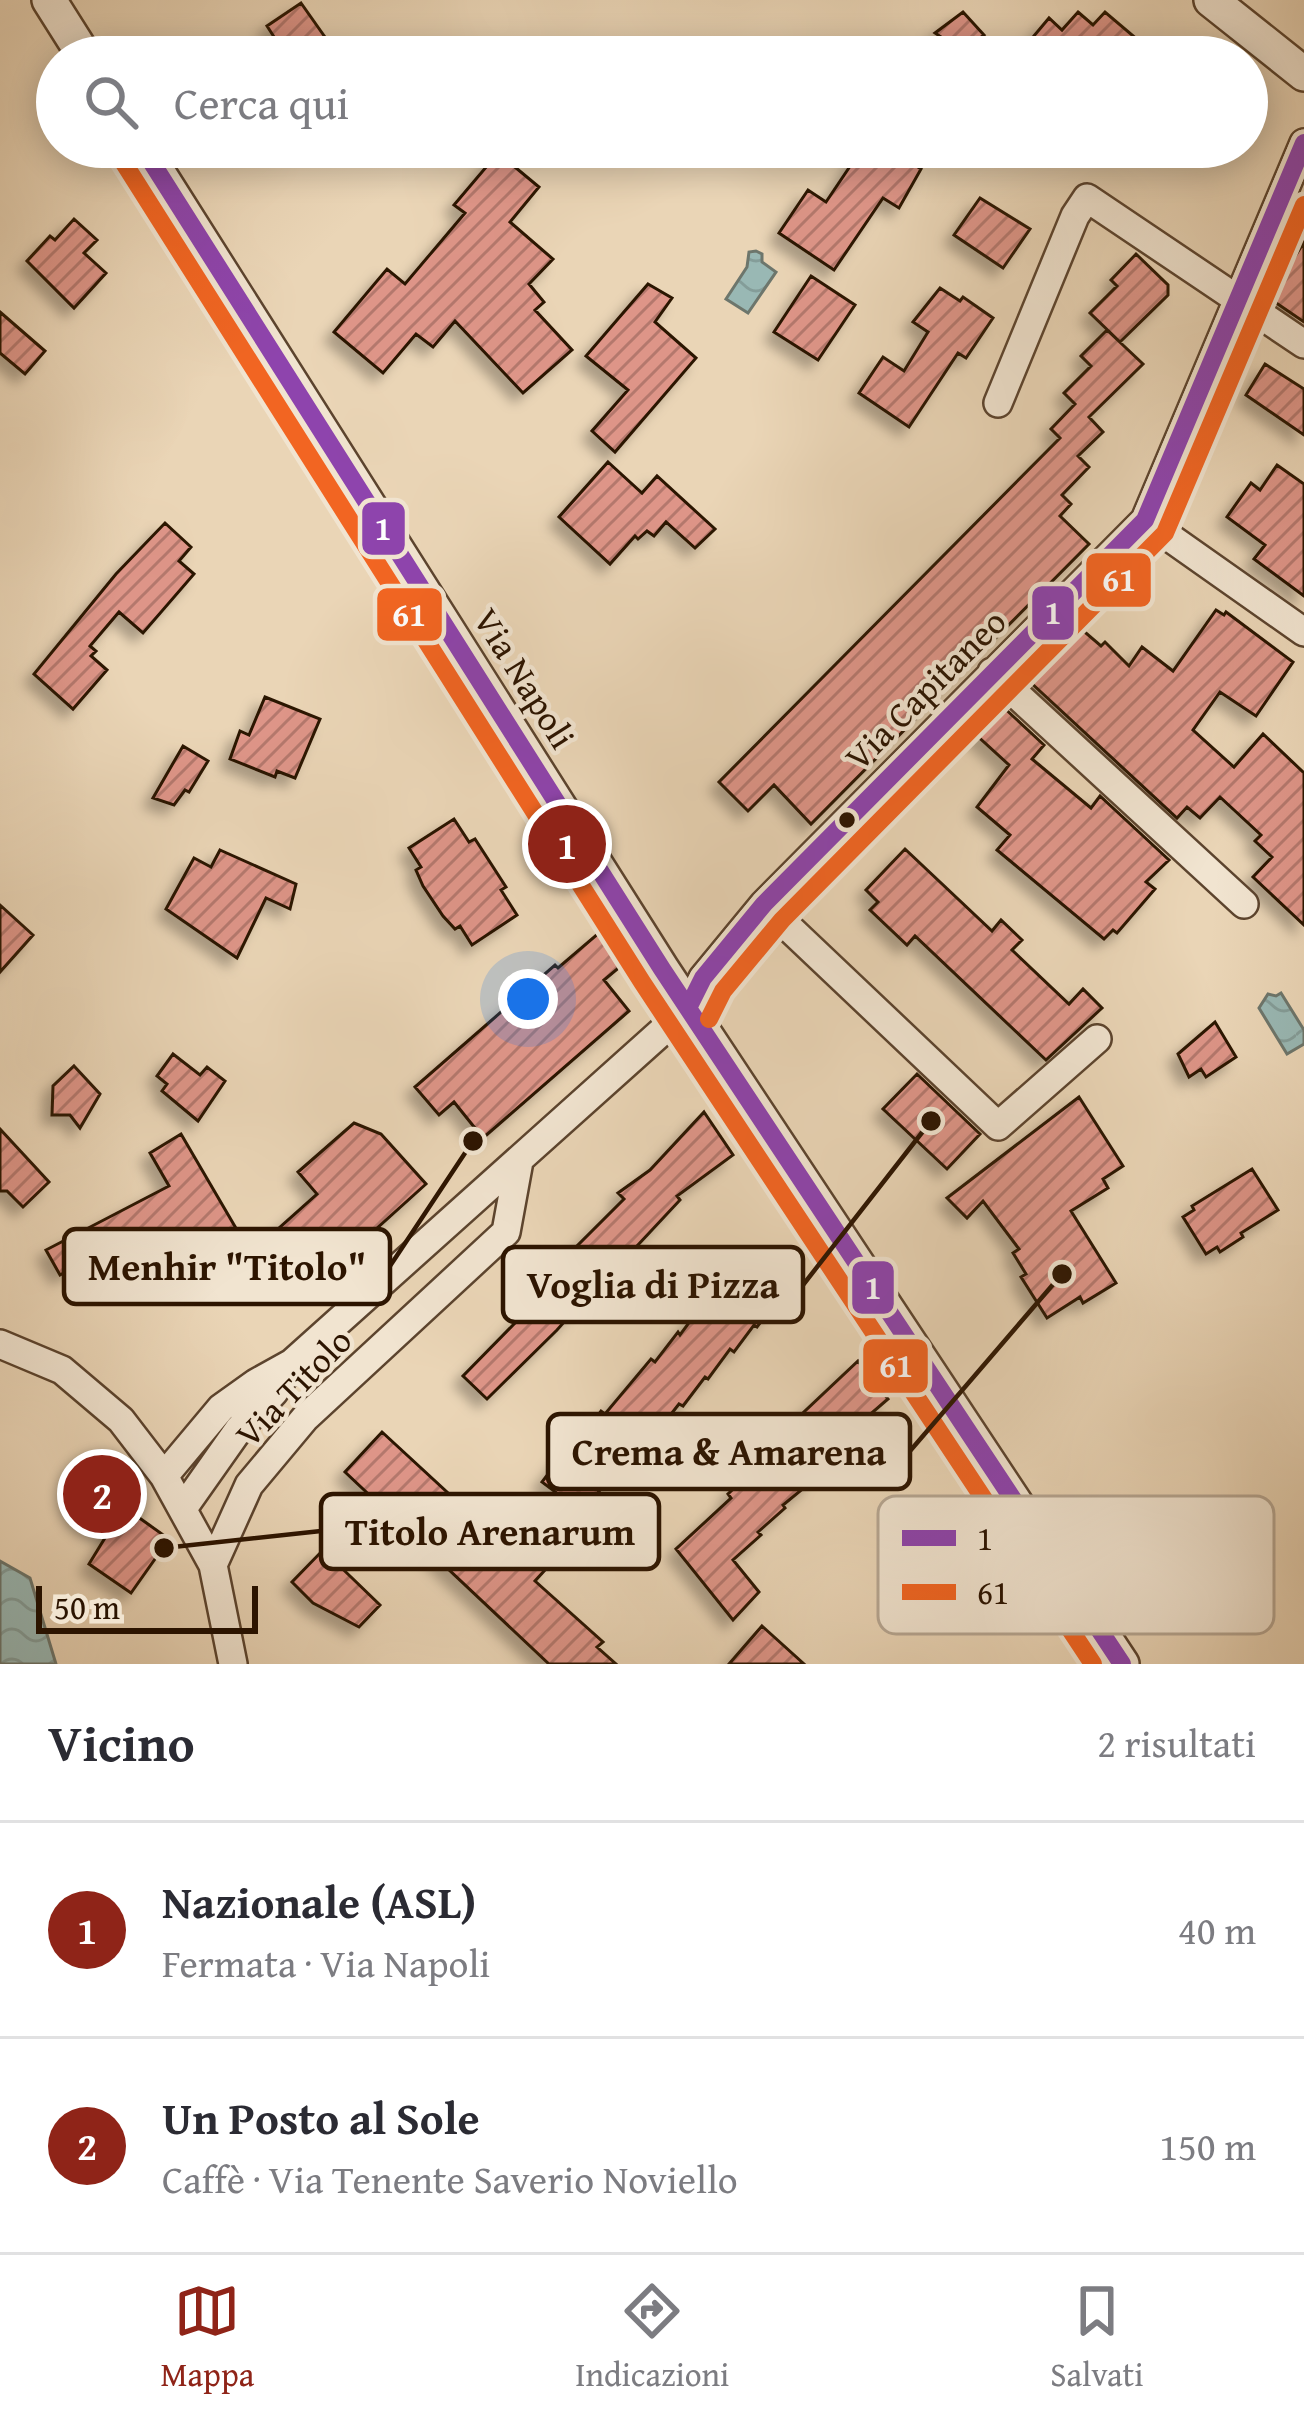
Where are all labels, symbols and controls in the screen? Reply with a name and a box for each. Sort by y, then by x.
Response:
search box [36,36,1268,168]
icon: search [78,69,144,135]
text: Cerca qui [174,70,349,135]
line badge: 1 [360,500,407,557]
text: 1 [374,504,392,552]
line badge: 61 [1084,551,1153,609]
text: 61 [1102,555,1136,603]
line badge: 1 [1030,584,1076,642]
line badge: 61 [375,586,444,643]
text: 1 [1044,588,1062,636]
text: 61 [392,590,426,638]
street label: Via Capitaneo [832,596,1018,782]
street label: Via Napoli [461,597,590,758]
pin: 1 [528,799,606,889]
unlabelled marker [836,809,858,831]
your location [498,969,558,1029]
callout: Menhir "Titolo" [64,1229,390,1304]
text: Menhir "Titolo" [88,1237,366,1294]
callout: Voglia di Pizza [503,1247,803,1322]
text: Voglia di Pizza [527,1255,779,1312]
line badge: 1 [850,1259,896,1316]
text: 1 [864,1263,882,1311]
street label: Via Titolo [222,1315,363,1458]
line badge: 61 [861,1337,930,1395]
text: 61 [879,1341,913,1389]
callout: Crema & Amarena [548,1414,910,1489]
text: Crema & Amarena [572,1422,886,1479]
pin: 2 [63,1449,141,1539]
callout: Titolo Arenarum [321,1494,659,1569]
legend [878,1496,1274,1634]
text: Titolo Arenarum [345,1502,636,1559]
text: 1 [977,1514,993,1562]
text: 61 [977,1568,1009,1616]
scale bar [36,1580,258,1633]
text: 50 m [54,1583,120,1631]
text: Vicino [48,1705,195,1780]
text: 2 risultati [1097,1714,1256,1771]
text: Nazionale (ASL) [162,1869,476,1934]
text: 1 [77,1901,97,1958]
text: 40 m [1178,1901,1256,1958]
text: Fermata · Via Napoli [162,1934,490,1991]
text: Un Posto al Sole [162,2085,480,2150]
text: 2 [77,2117,97,2174]
text: 150 m [1159,2117,1256,2174]
text: Caffè · Via Tenente Saverio Noviello [162,2150,738,2207]
tab: Mappa [160,2278,254,2398]
tab: Indicazioni [575,2278,729,2398]
tab: Salvati [1050,2278,1144,2398]

